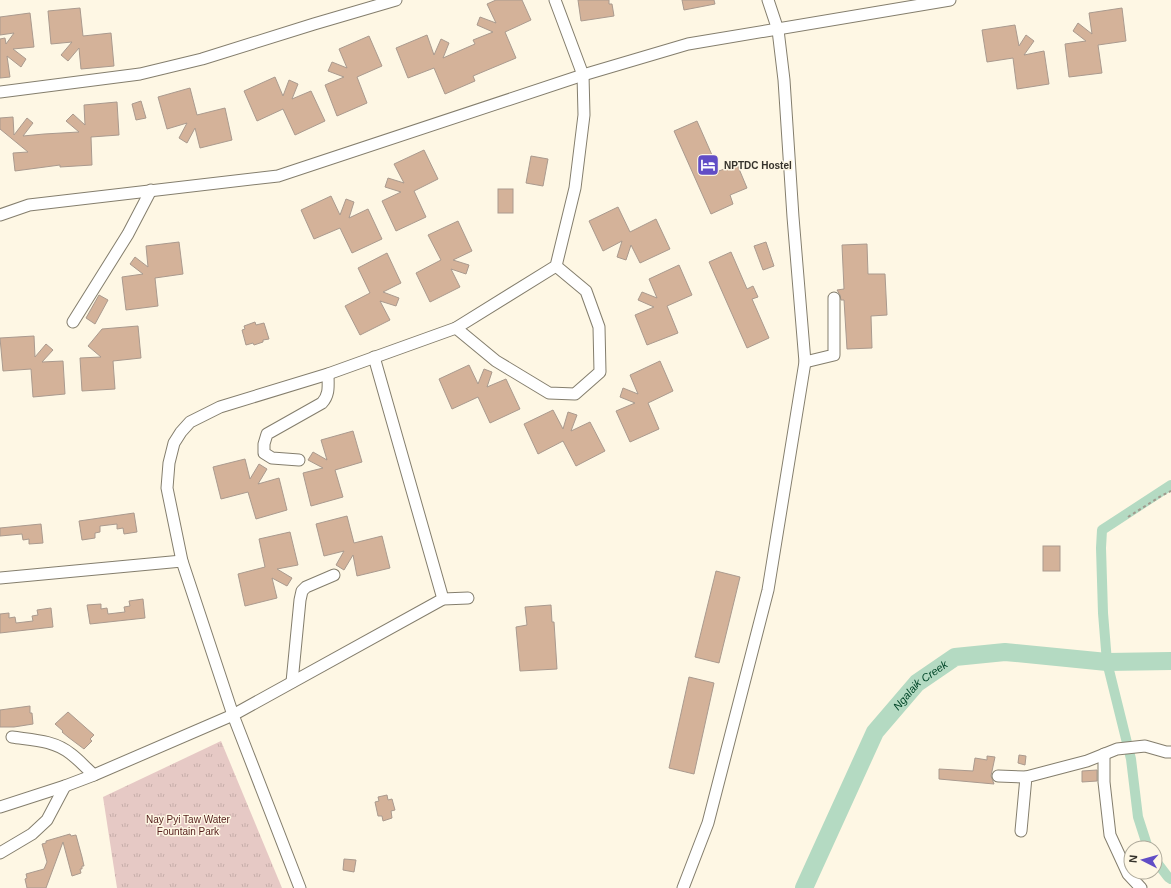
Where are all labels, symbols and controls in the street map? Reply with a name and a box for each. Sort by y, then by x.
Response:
hotel icon: NPTDC Hostel [695,152,721,178]
place label: NPTDC Hostel [724,160,792,171]
water label: Ngalaik Creek [891,658,950,712]
park label: Nay Pyi Taw Water Fountain Park [146,814,231,837]
north arrow [1123,840,1163,880]
text: N [1127,854,1139,864]

